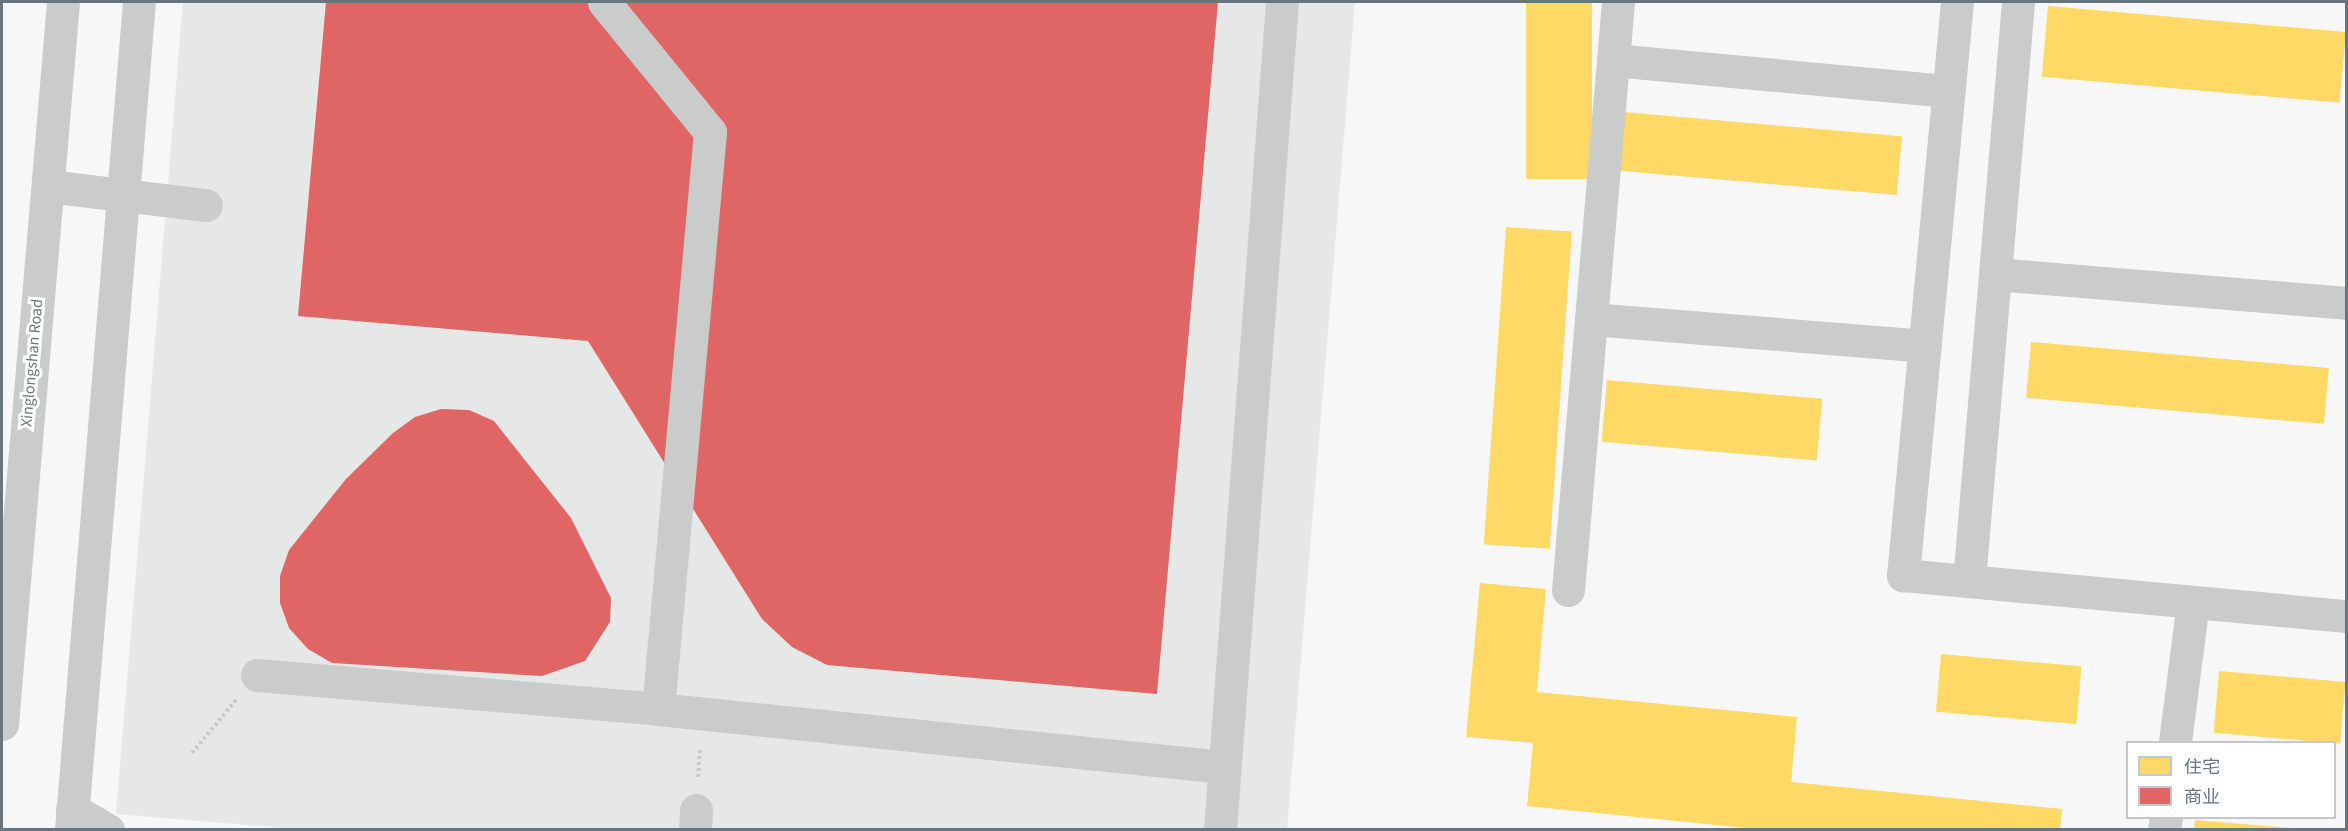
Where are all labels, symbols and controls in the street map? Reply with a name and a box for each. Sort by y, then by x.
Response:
street label: Xinglongshan Road [17,298,47,428]
legend [2126,741,2336,819]
text: 住宅 [2184,755,2220,780]
text: 商业 [2184,785,2220,810]

